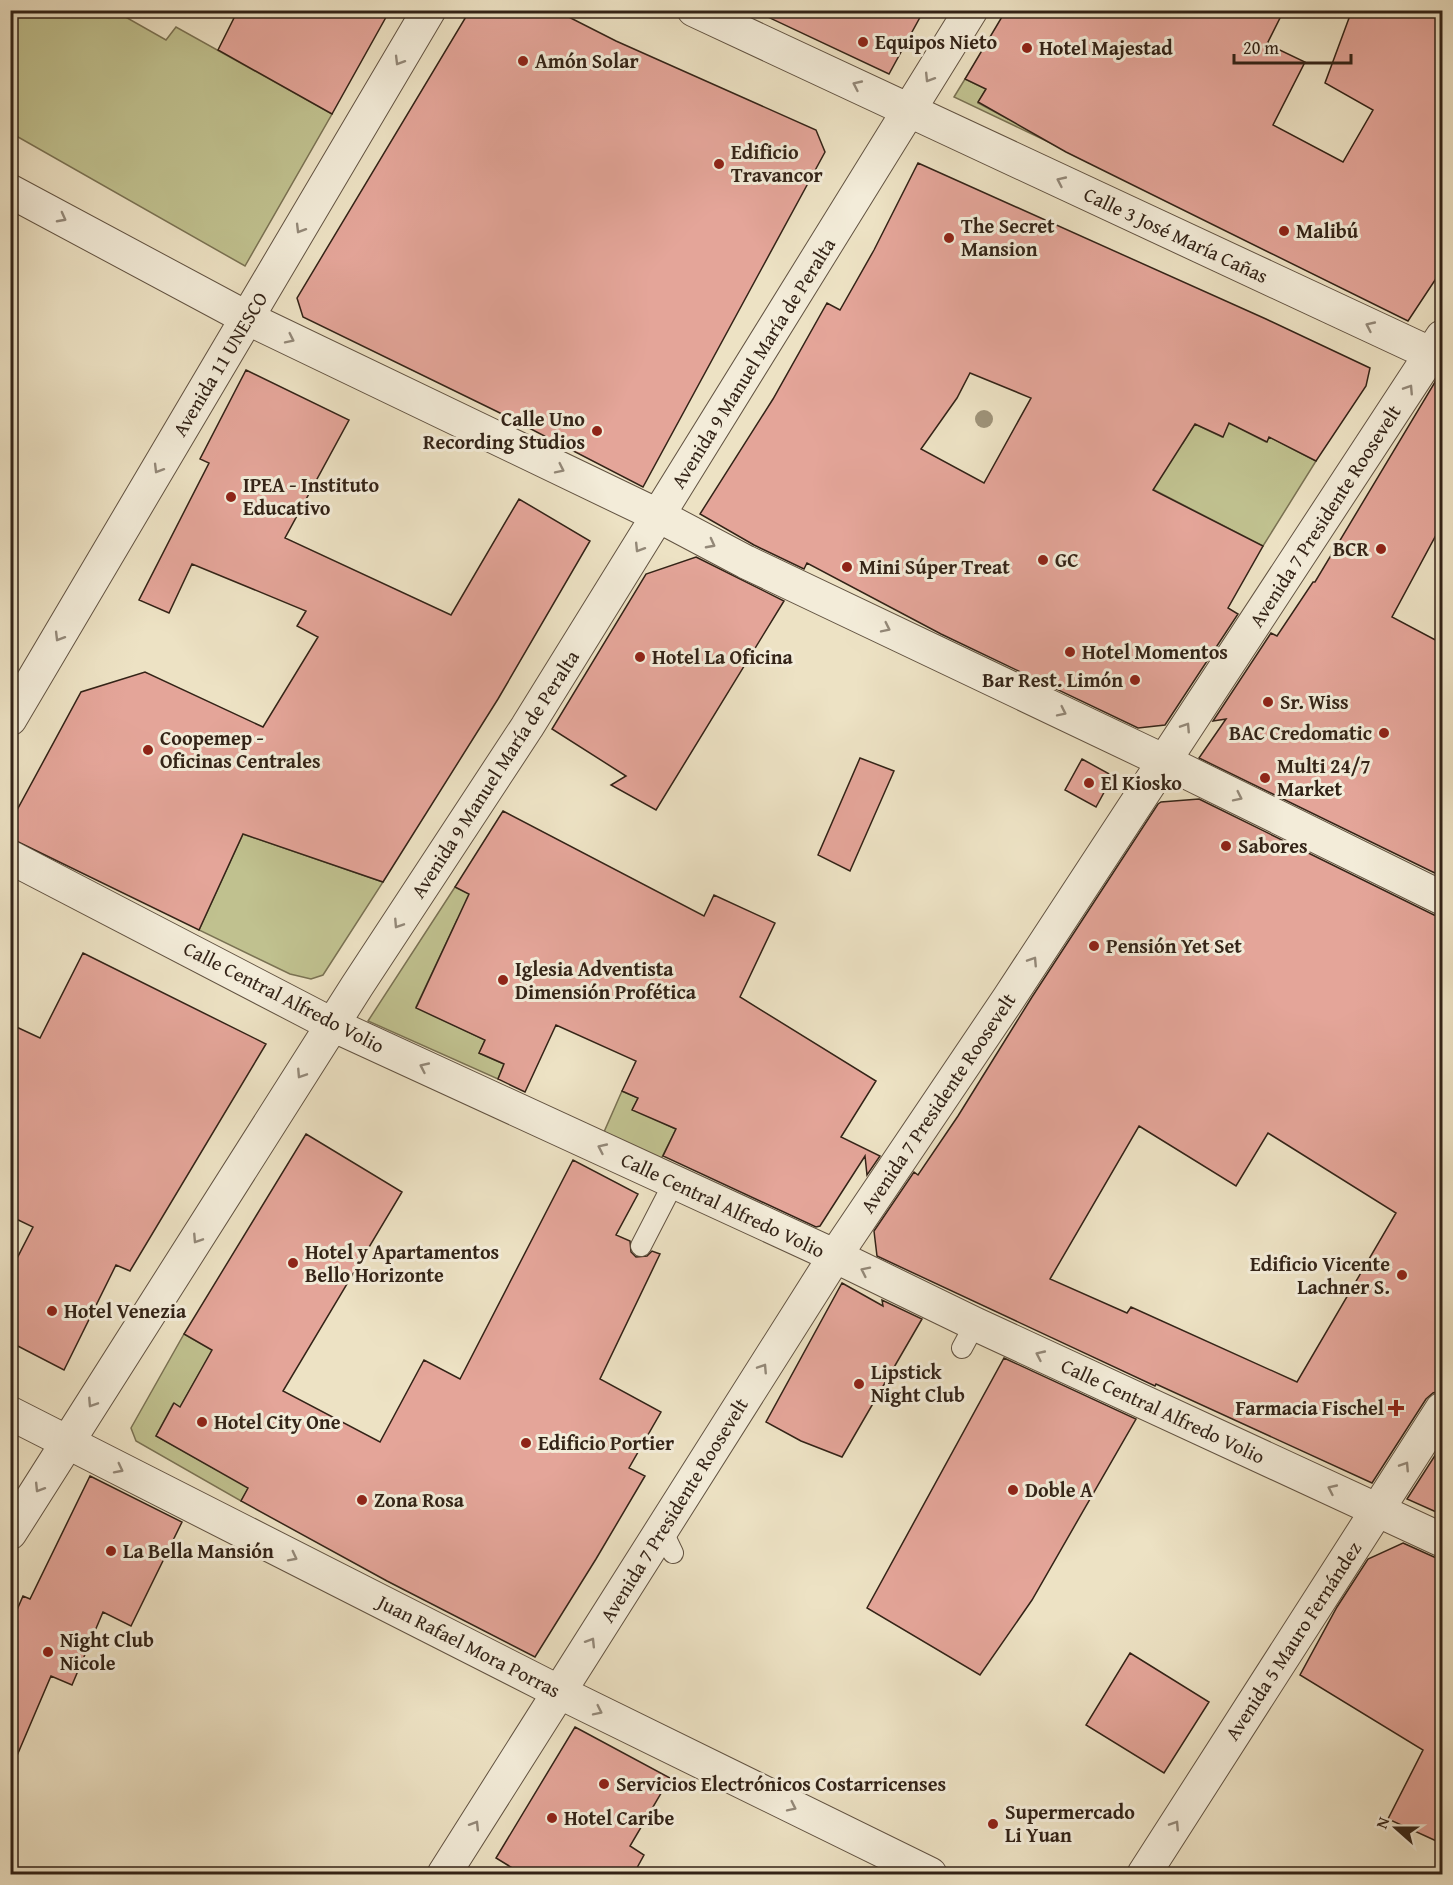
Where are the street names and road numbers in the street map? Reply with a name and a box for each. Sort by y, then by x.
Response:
street label: Calle 3 José María Cañas [1079,179,1273,290]
street label: Avenida 9 Manuel María de Peralta [663,231,842,494]
street label: Avenida 11 UNESCO [165,286,274,442]
street label: Avenida 7 Presidente Roosevelt [1242,399,1408,633]
street label: Avenida 9 Manuel María de Peralta [403,644,586,903]
street label: Calle Central Alfredo Volio [179,933,390,1060]
street label: Avenida 7 Presidente Roosevelt [853,987,1022,1219]
street label: Calle Central Alfredo Volio [617,1145,830,1265]
street label: Calle Central Alfredo Volio [1057,1351,1270,1471]
street label: Avenida 7 Presidente Roosevelt [592,1392,755,1628]
street label: Avenida 5 Mauro Fernández [1217,1535,1368,1746]
street label: Juan Rafael Mora Porras [370,1586,566,1704]

